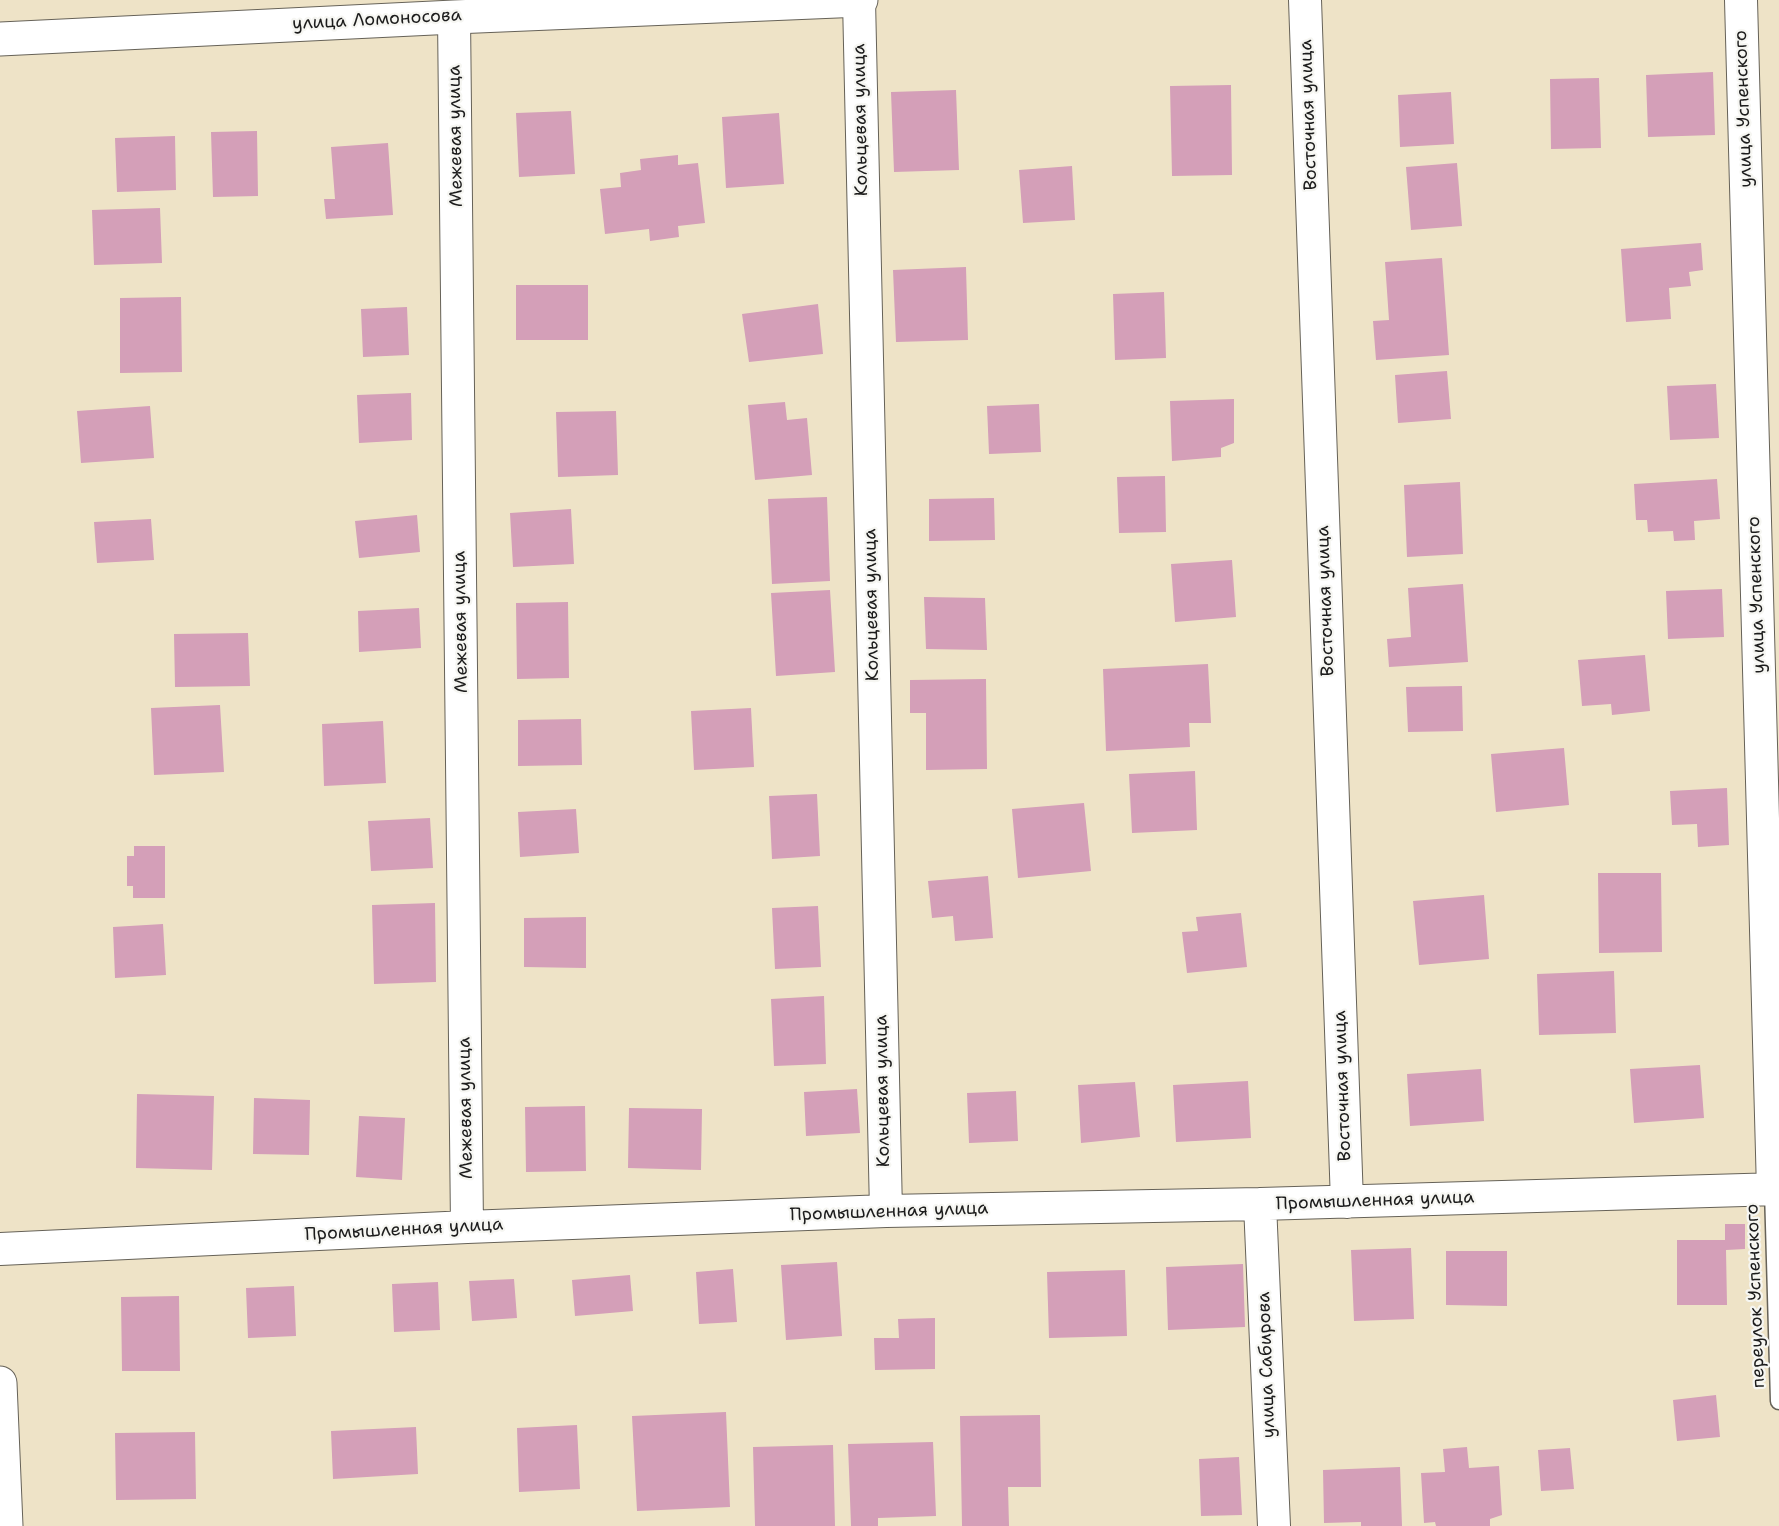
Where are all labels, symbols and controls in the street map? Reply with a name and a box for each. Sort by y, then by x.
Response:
street label: улица Ломоносова [292,5,462,35]
street label: улица Успенского [1730,30,1758,188]
street label: Восточная улица [1296,39,1322,191]
street label: Кольцевая улица [849,43,873,197]
street label: Межевая улица [444,65,468,207]
street label: улица Успенского [1743,516,1771,674]
street label: Восточная улица [1313,525,1339,677]
street label: Кольцевая улица [860,528,884,682]
street label: Межевая улица [449,551,473,693]
street label: Восточная улица [1330,1010,1356,1162]
street label: Кольцевая улица [871,1014,895,1168]
street label: Межевая улица [454,1037,478,1179]
street label: Промышленная улица [1275,1187,1475,1215]
street label: Промышленная улица [789,1198,989,1226]
street label: переулок Успенского [1742,1203,1770,1389]
street label: Промышленная улица [304,1214,504,1246]
street label: улица Сабирова [1254,1291,1280,1439]

